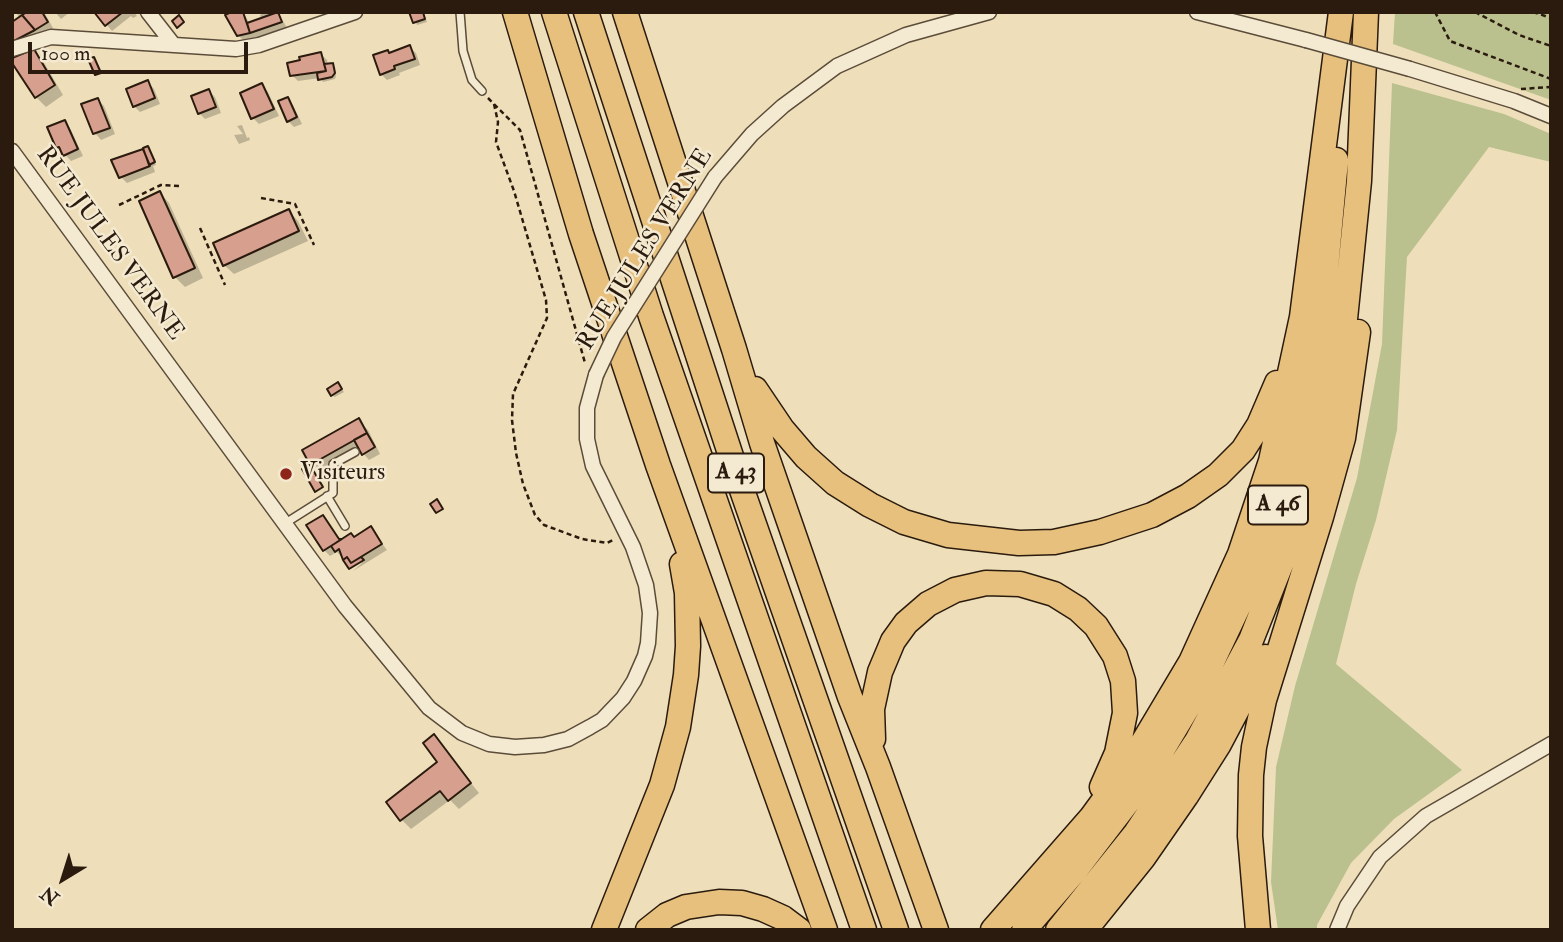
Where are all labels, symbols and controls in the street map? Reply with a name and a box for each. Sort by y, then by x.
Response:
scale bar [32,28,252,72]
text: 100 m [41,40,91,67]
street label: RUE JULES VERNE [29,142,189,346]
street label: RUE JULES VERNE [572,144,720,356]
road number: A 43 [708,453,764,492]
place label: Visiteurs [300,460,385,488]
marker: Visiteurs [278,466,294,482]
road number: A 46 [1248,485,1308,524]
north arrow [28,844,98,914]
text: N [36,881,64,910]

